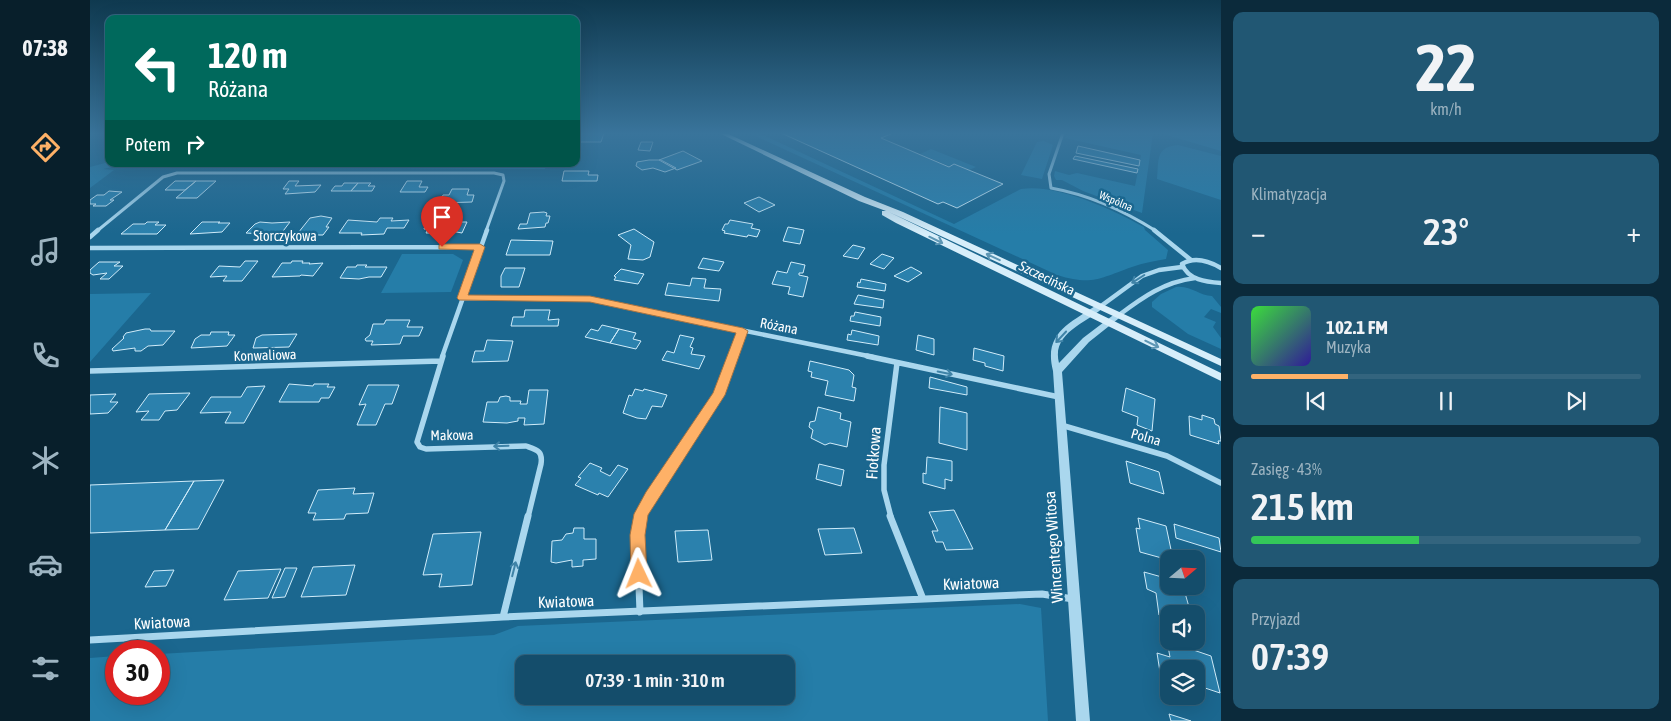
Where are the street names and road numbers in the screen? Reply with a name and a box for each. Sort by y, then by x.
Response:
street label: Wspólna [1097,189,1135,213]
street label: Storczykowa [253,228,317,244]
street label: Szczecińska [1017,258,1077,298]
street label: Różana [759,314,799,338]
street label: Konwaliowa [233,346,297,364]
street label: Polna [1129,425,1163,449]
street label: Fiołkowa [862,426,884,480]
street label: Makowa [430,427,474,443]
street label: Wincentego Witosa [1040,490,1067,604]
street label: Kwiatowa [942,573,1000,593]
street label: Kwiatowa [537,591,595,611]
street label: Kwiatowa [133,612,191,632]

